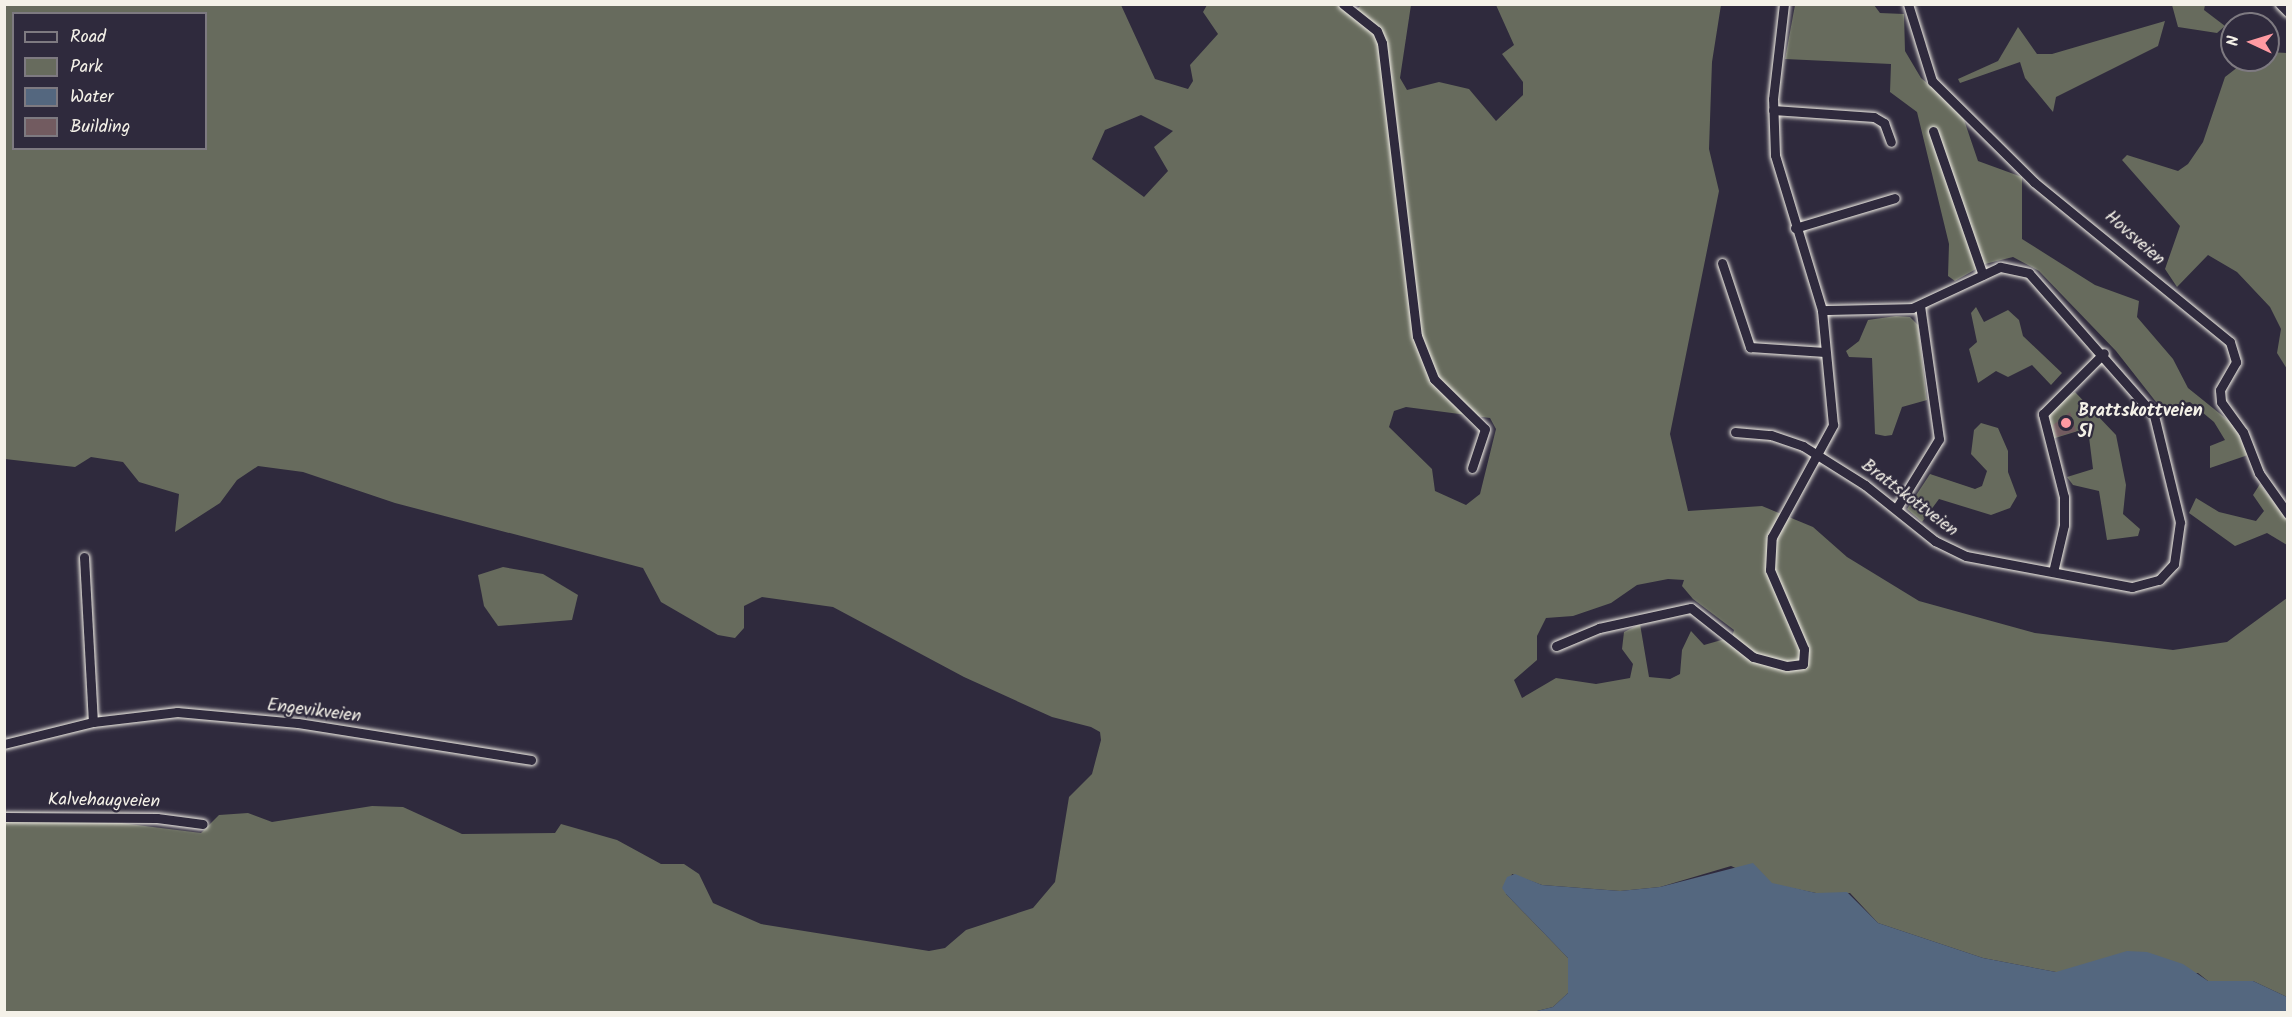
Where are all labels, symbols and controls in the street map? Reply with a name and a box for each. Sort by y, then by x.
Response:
legend [12,12,207,150]
north arrow [2220,12,2280,72]
text: Road [70,23,106,52]
text: N [2221,35,2246,47]
text: Park [70,53,103,82]
text: Water [70,83,114,112]
text: Building [70,113,130,142]
street label: Hovsveien [2099,207,2169,271]
place label: Brattskottveien 51 [2078,402,2203,444]
marker: Brattskottveien 51 [2059,416,2073,430]
street label: Brattskottveien [1856,456,1962,542]
street label: Engevikveien [266,696,362,728]
street label: Kalvehaugveien [48,790,160,814]

